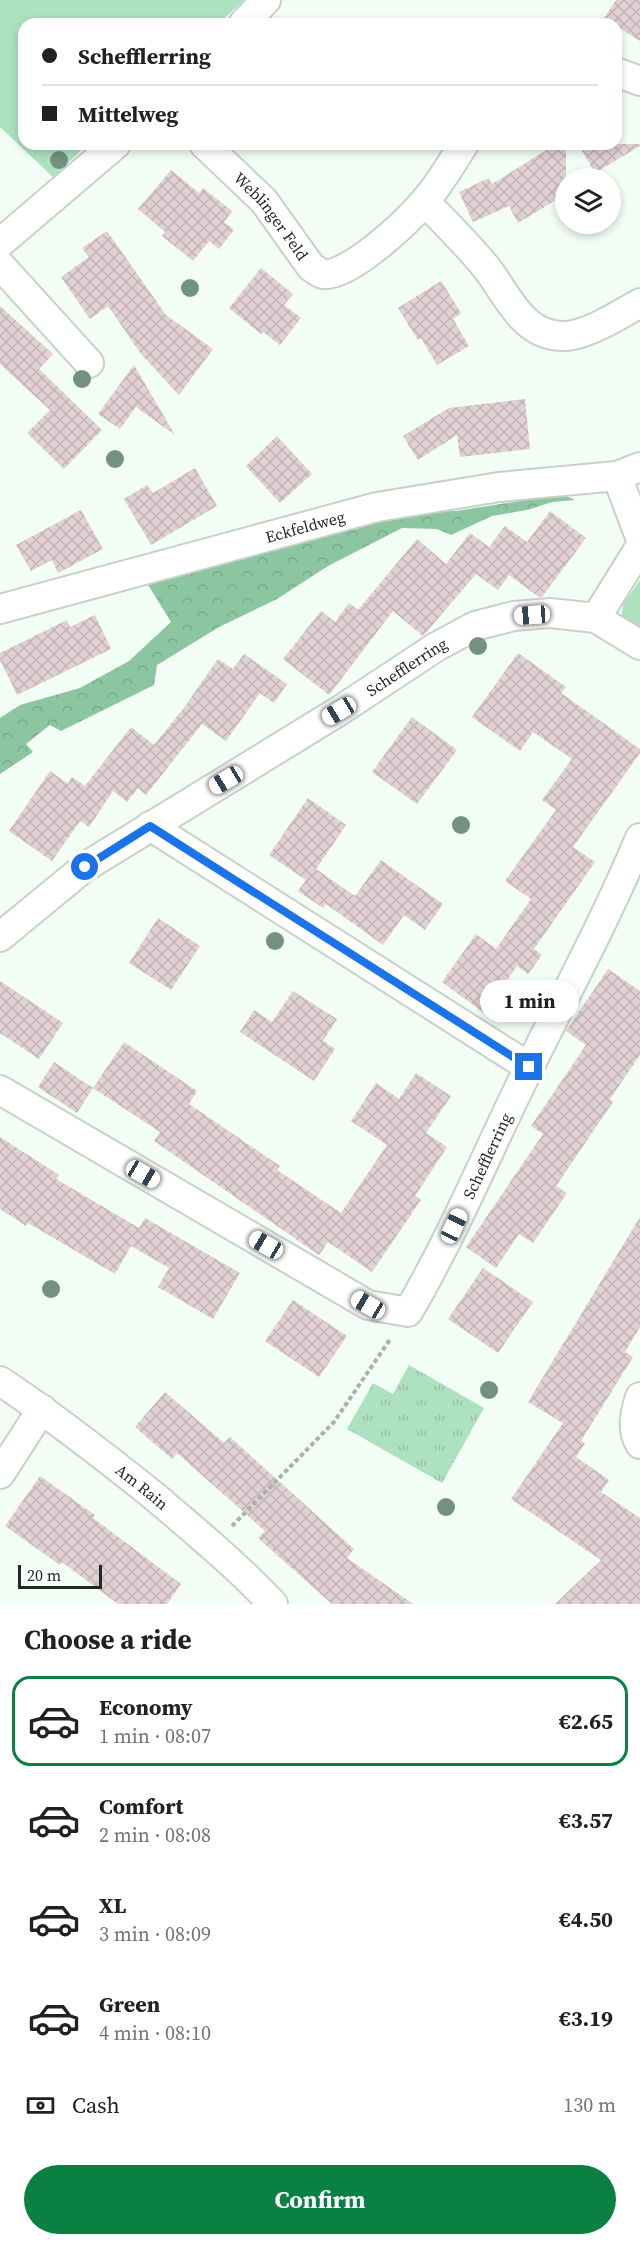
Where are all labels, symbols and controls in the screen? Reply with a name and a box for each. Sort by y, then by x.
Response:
text: Schefflerring [78,41,211,71]
text: Mittelweg [78,99,178,129]
street label: Weblinger Feld [229,167,314,265]
map controls [555,168,621,234]
button: layers [555,168,621,234]
street label: Eckfeldweg [263,505,347,548]
car [513,605,551,625]
street label: Schefflerring [362,632,451,701]
car [319,694,359,728]
car [206,763,246,797]
route start [71,853,98,880]
callout: 1 min [480,980,578,1022]
text: 1 min [504,987,555,1015]
route end [515,1053,542,1080]
street label: Schefflerring [457,1109,517,1202]
car [123,1157,163,1191]
car [438,1206,470,1246]
car [246,1228,286,1262]
car [348,1288,388,1322]
street label: Am Rain [111,1459,173,1515]
scale bar [18,1562,102,1590]
text: 20 m [27,1564,61,1586]
text: Choose a ride [24,1621,192,1658]
text: Economy [99,1692,193,1722]
icon: car [27,1694,81,1748]
text: €2.65 [559,1706,613,1736]
text: 1 min · 08:07 [99,1722,211,1750]
text: Comfort [99,1791,183,1821]
icon: car [27,1793,81,1847]
text: €3.57 [559,1805,613,1835]
text: 2 min · 08:08 [99,1821,211,1849]
text: XL [99,1890,126,1920]
icon: car [27,1892,81,1946]
text: €4.50 [559,1904,613,1934]
text: 3 min · 08:09 [99,1920,211,1948]
text: Green [99,1989,160,2019]
icon: car [27,1991,81,2045]
text: €3.19 [559,2003,613,2033]
text: 4 min · 08:10 [99,2019,211,2047]
icon: cash [24,2089,57,2122]
text: Cash [72,2090,120,2120]
text: 130 m [563,2091,616,2119]
button: Confirm [24,2165,616,2234]

